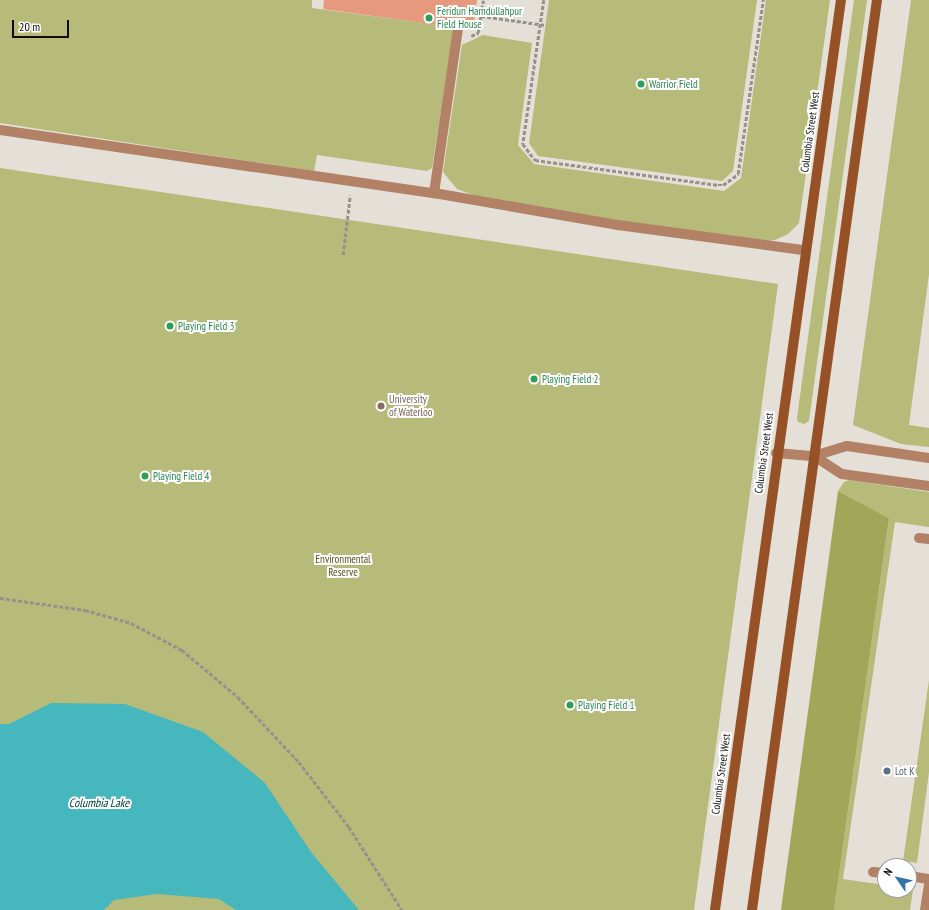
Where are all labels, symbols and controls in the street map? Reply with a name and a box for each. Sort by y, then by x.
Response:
place label: Feridun Hamdullahpur Field House [437,5,522,31]
scale bar [14,12,71,38]
marker: Feridun Hamdullahpur Field House [424,13,434,23]
text: 20 m [19,19,40,34]
place label: Warrior Field [649,77,698,91]
marker: Warrior Field [636,79,646,89]
street label: Columbia Street West [798,91,822,173]
place label: Playing Field 3 [178,319,234,333]
marker: Playing Field 3 [165,321,175,331]
place label: Playing Field 2 [542,372,598,386]
marker: Playing Field 2 [529,374,539,384]
place label: University of Waterloo [389,393,433,419]
marker: University of Waterloo [376,401,386,411]
street label: Columbia Street West [752,412,776,494]
place label: Playing Field 4 [153,469,209,483]
marker: Playing Field 4 [140,471,150,481]
park label: Environmental Reserve [315,553,371,579]
place label: Playing Field 1 [578,698,634,712]
marker: Playing Field 1 [565,700,575,710]
street label: Columbia Street West [709,733,733,815]
place label: Lot K [895,764,915,778]
marker: Lot K [882,766,892,776]
water label: Columbia Lake [69,796,129,810]
north arrow [877,858,917,898]
text: N [880,865,895,878]

